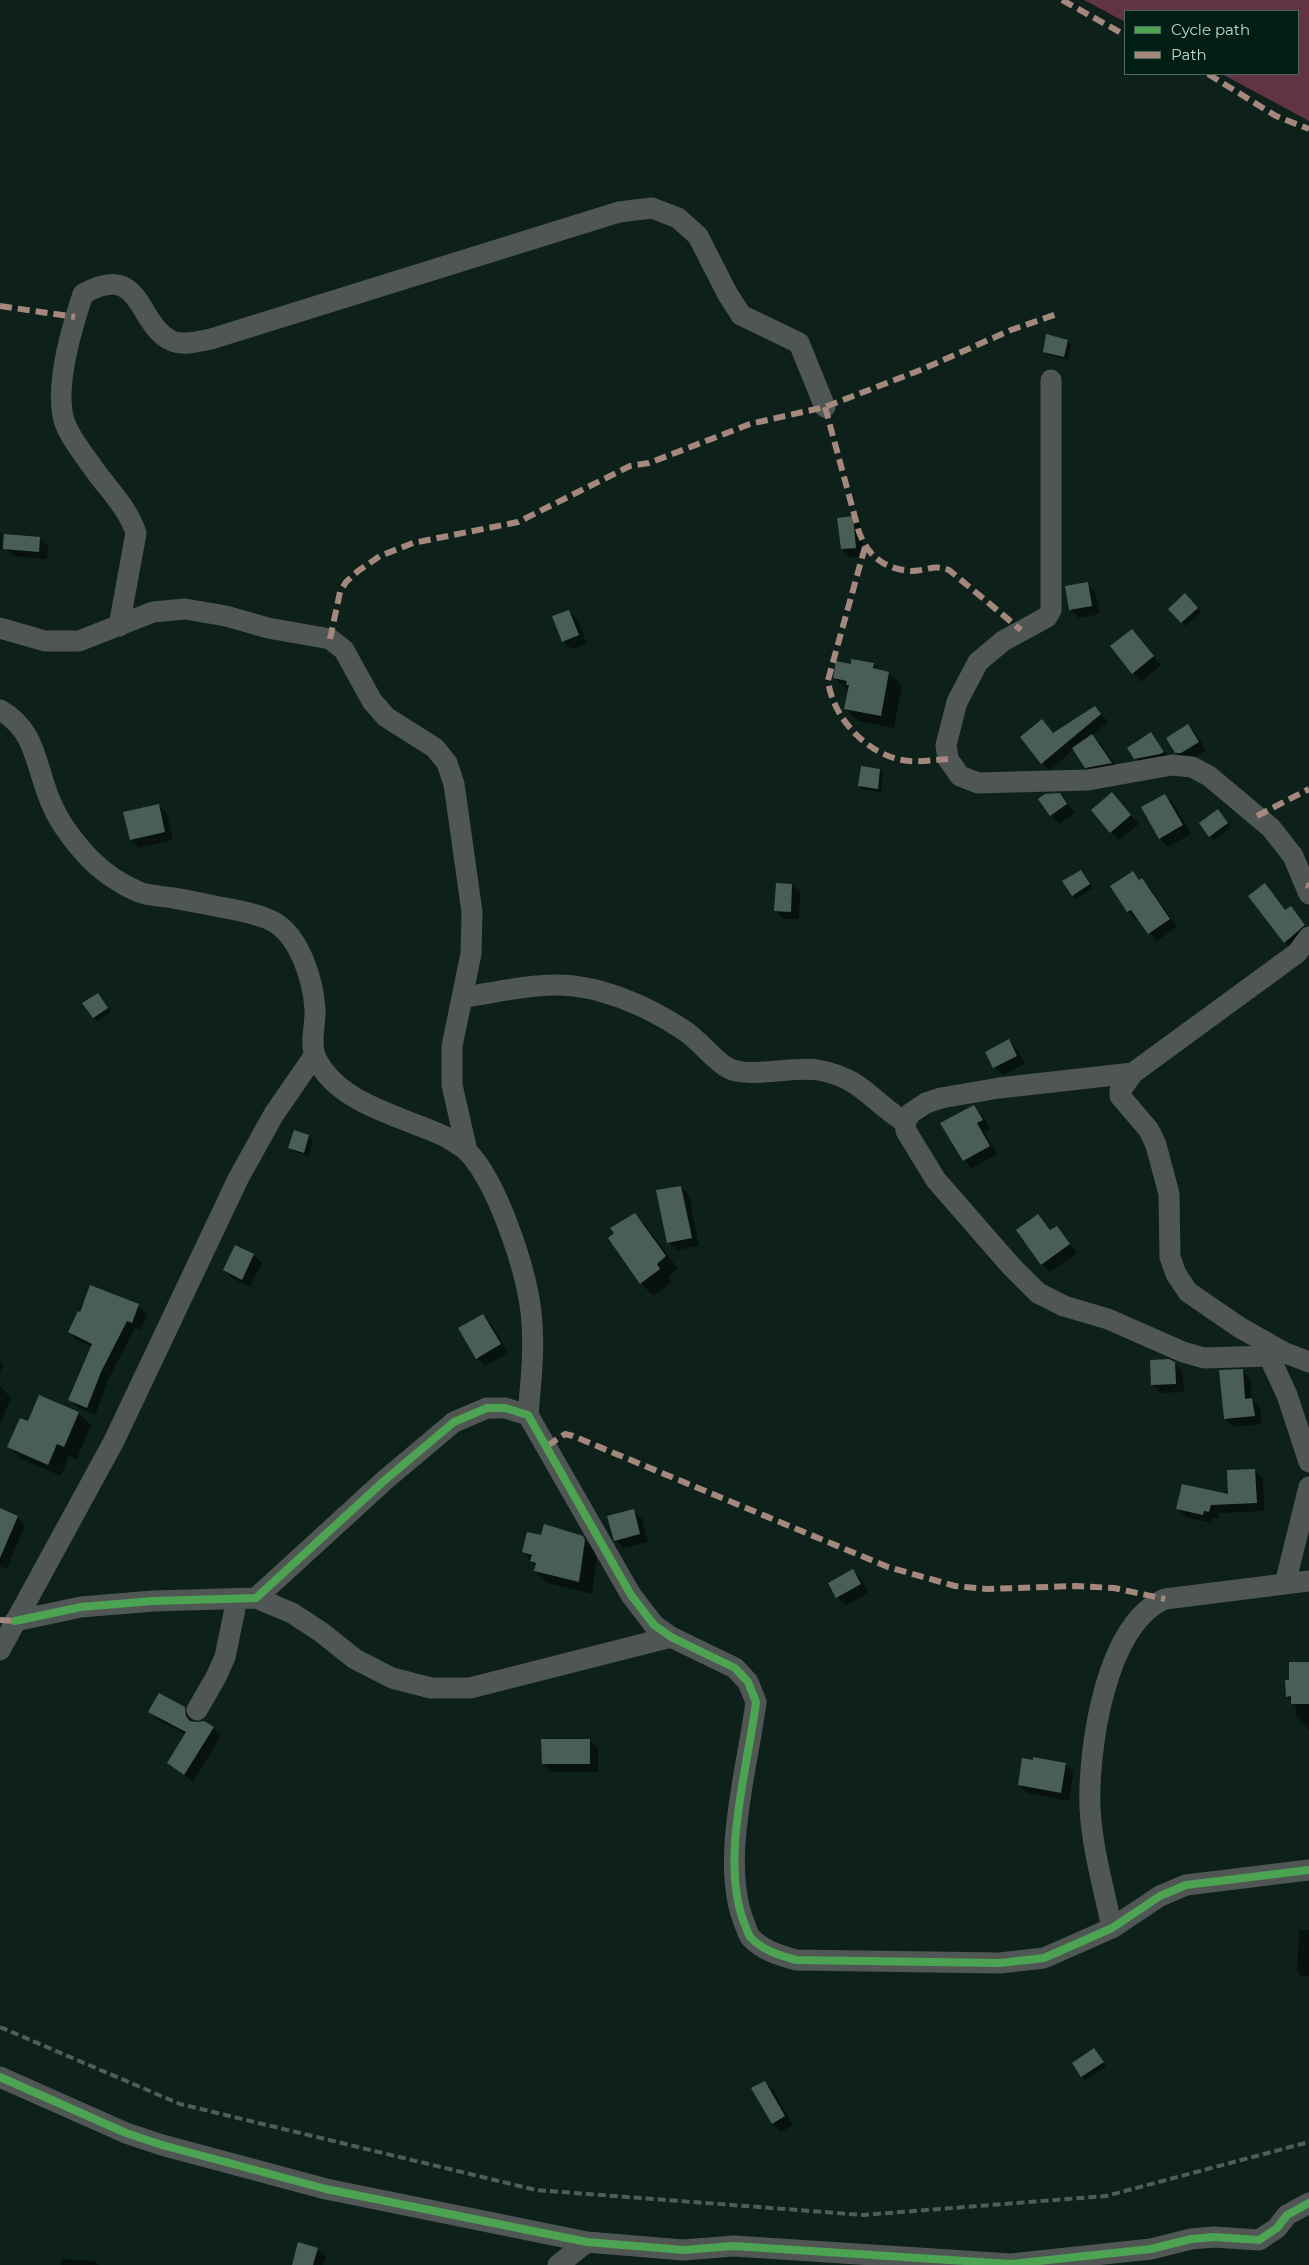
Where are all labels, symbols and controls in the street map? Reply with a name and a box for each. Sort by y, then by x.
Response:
legend [1124,10,1299,75]
text: Cycle path [1171,20,1250,39]
text: Path [1171,45,1207,64]

